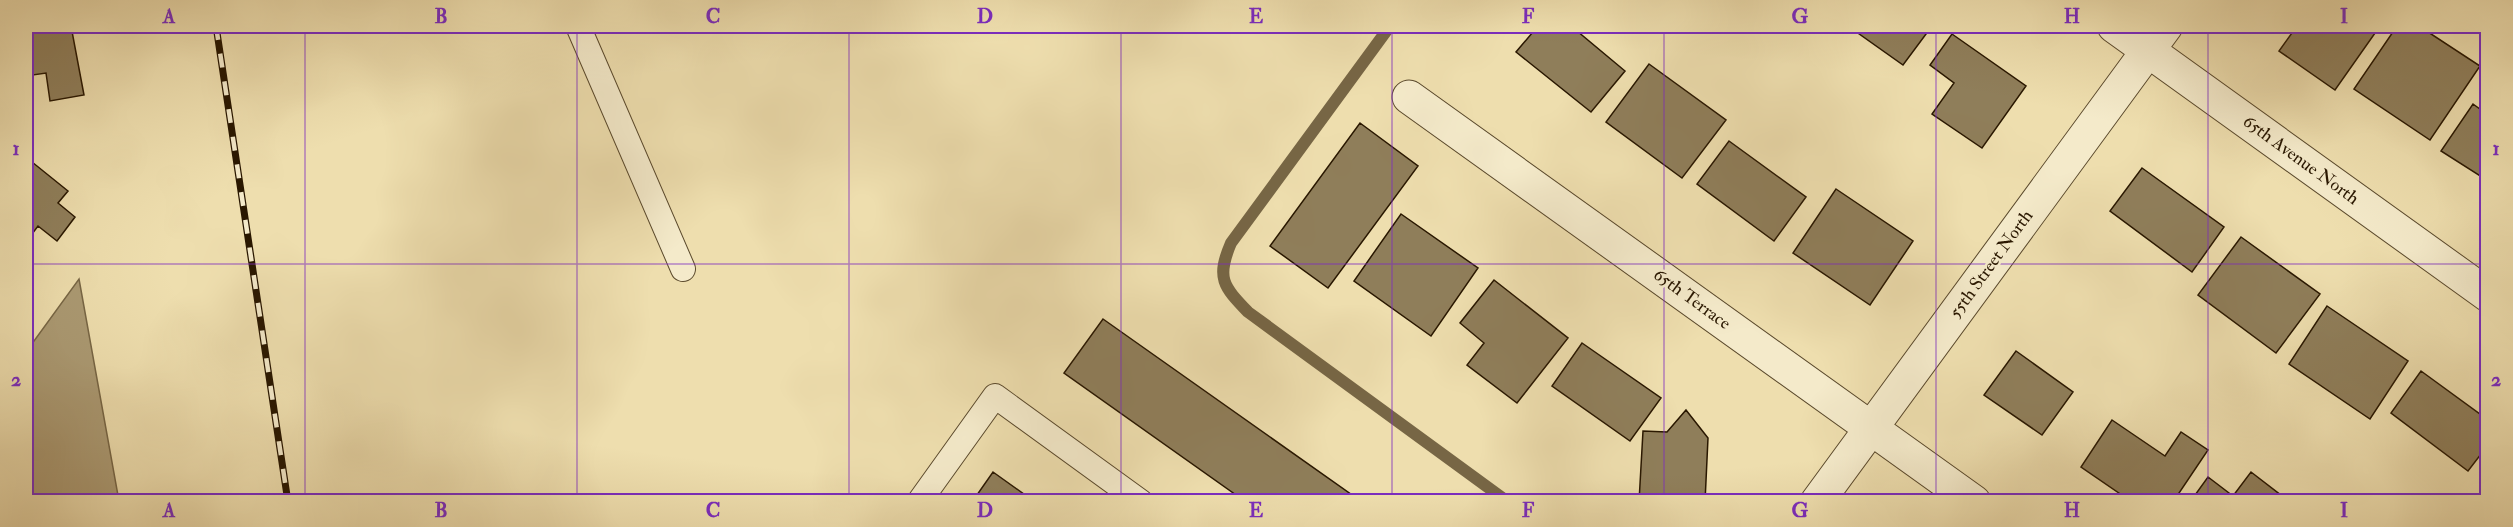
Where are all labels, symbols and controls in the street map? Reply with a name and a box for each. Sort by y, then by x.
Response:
text: A [162,4,176,29]
text: B [434,4,448,29]
text: C [706,4,720,29]
text: D [977,4,993,29]
text: E [1249,4,1264,29]
text: F [1522,4,1535,29]
text: G [1792,4,1809,29]
text: H [2064,4,2080,29]
text: I [2340,4,2348,29]
street label: 65th Avenue North [2238,110,2364,210]
text: 1 [12,136,20,161]
text: 1 [2492,136,2500,161]
street label: 55th Street North [1944,205,2038,323]
street label: 65th Terrace [1649,263,1736,335]
text: 2 [11,367,21,392]
text: 2 [2491,367,2501,392]
text: A [162,498,176,523]
text: B [434,498,448,523]
text: C [706,498,720,523]
text: D [977,498,993,523]
text: E [1249,498,1264,523]
text: F [1522,498,1535,523]
text: G [1792,498,1809,523]
text: H [2064,498,2080,523]
text: I [2340,498,2348,523]

